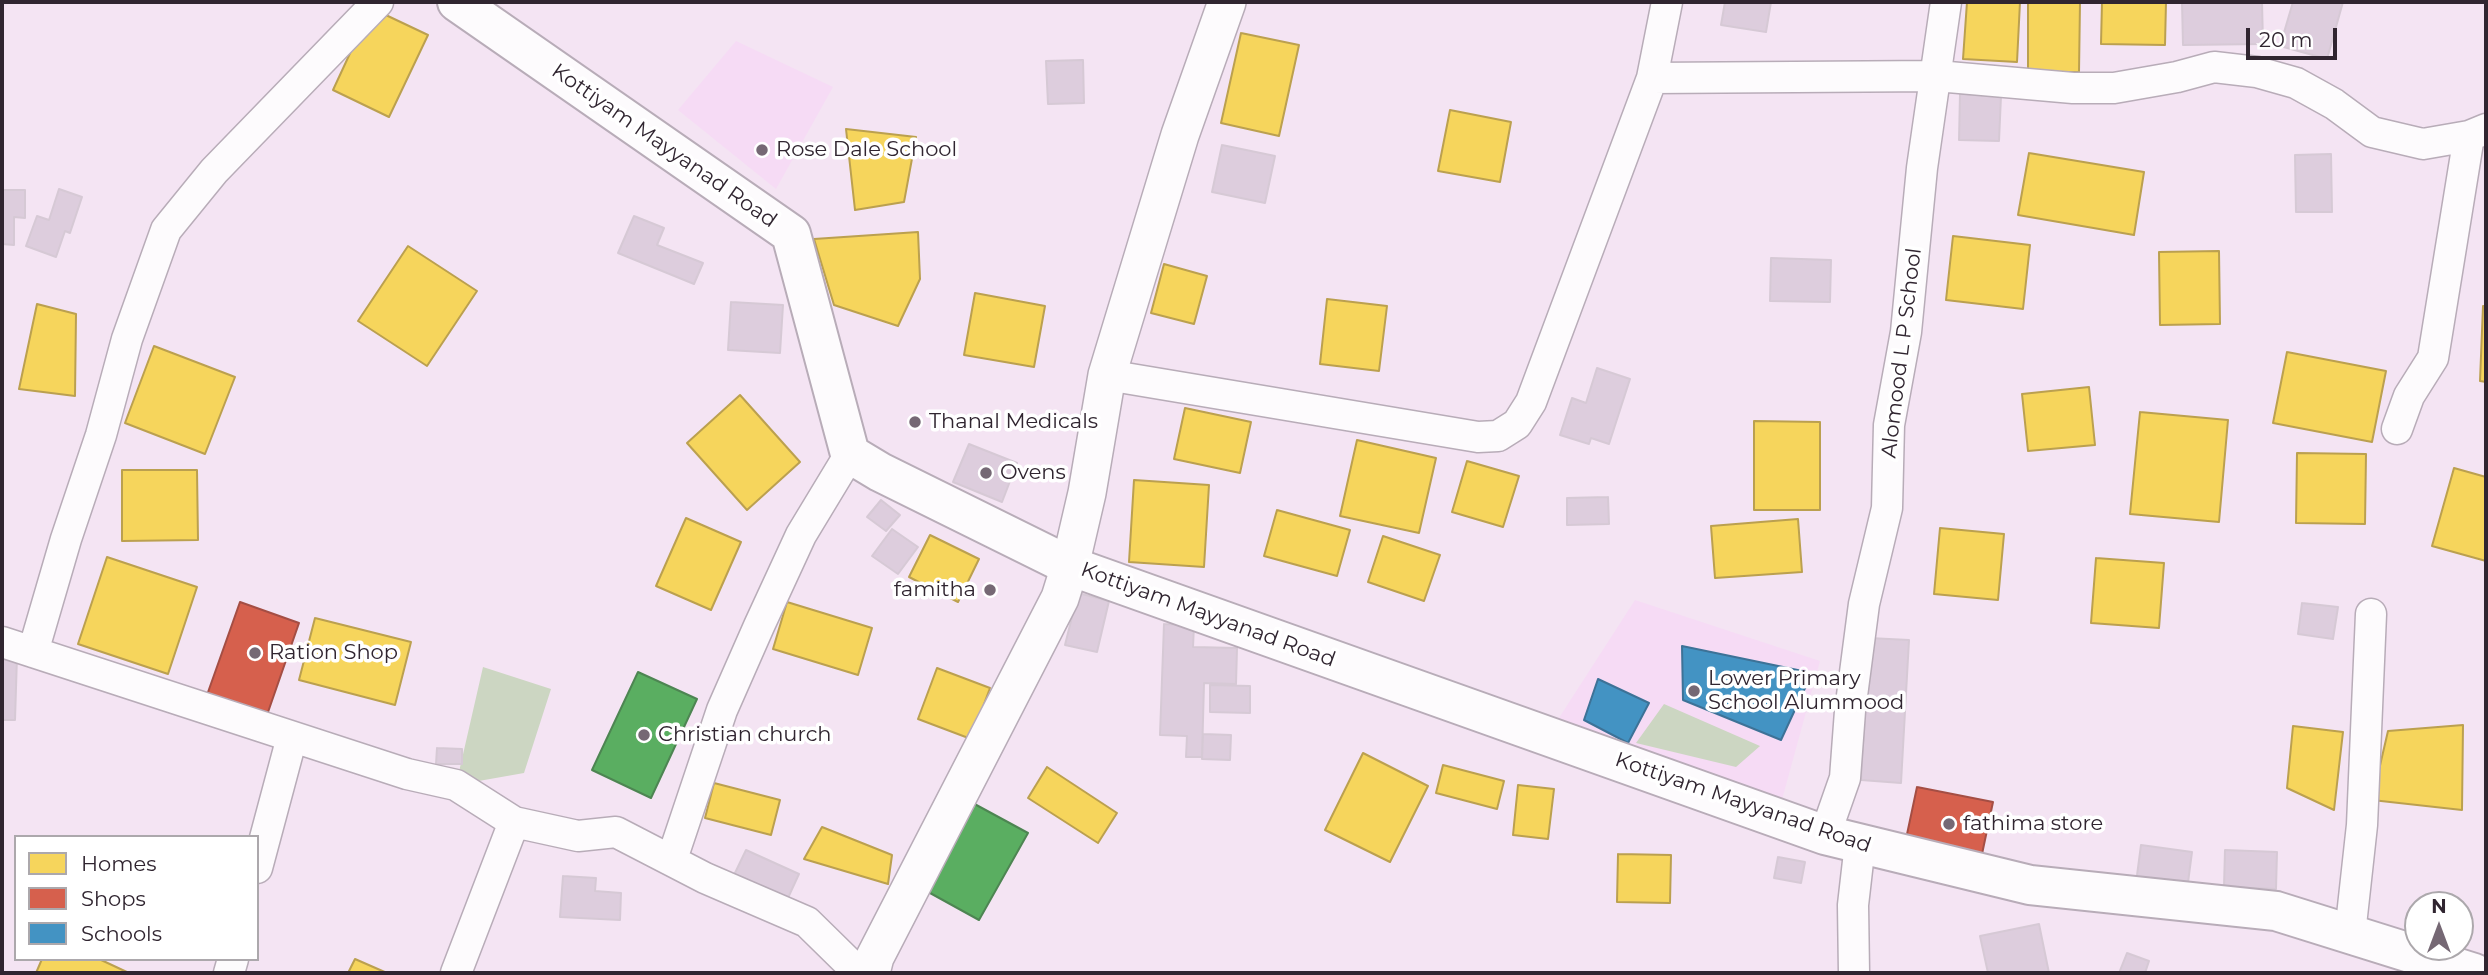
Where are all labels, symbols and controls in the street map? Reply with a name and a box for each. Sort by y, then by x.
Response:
scale bar [2250,14,2341,58]
text: 20 m [2259,27,2313,52]
street label: Kottiyam Mayyanad Road [547,59,781,233]
place label: Rose Dale School [776,137,957,163]
marker: Rose Dale School [754,142,770,158]
street label: Alomood L P School [1877,247,1927,459]
place label: Thanal Medicals [929,409,1098,435]
marker: Thanal Medicals [907,414,923,430]
place label: Ovens [1000,460,1066,486]
marker: Ovens [978,465,994,481]
street label: Kottiyam Mayyanad Road [1077,557,1339,673]
place label: famitha [894,577,976,603]
marker: famitha [982,582,998,598]
place label: Ration Shop [269,640,398,666]
marker: Ration Shop [247,645,263,661]
place label: Lower Primary School Alummood [1708,666,1904,716]
marker: Lower Primary School Alummood [1686,683,1702,699]
place label: Christian church [658,722,831,748]
marker: Christian church [636,727,652,743]
street label: Kottiyam Mayyanad Road [1612,747,1874,859]
place label: fathima store [1963,811,2103,837]
marker: fathima store [1941,816,1957,832]
legend [14,835,259,961]
text: Homes [81,851,156,876]
text: Shops [81,886,146,911]
north arrow [2404,891,2474,961]
text: N [2431,895,2447,918]
text: Schools [81,921,162,946]

